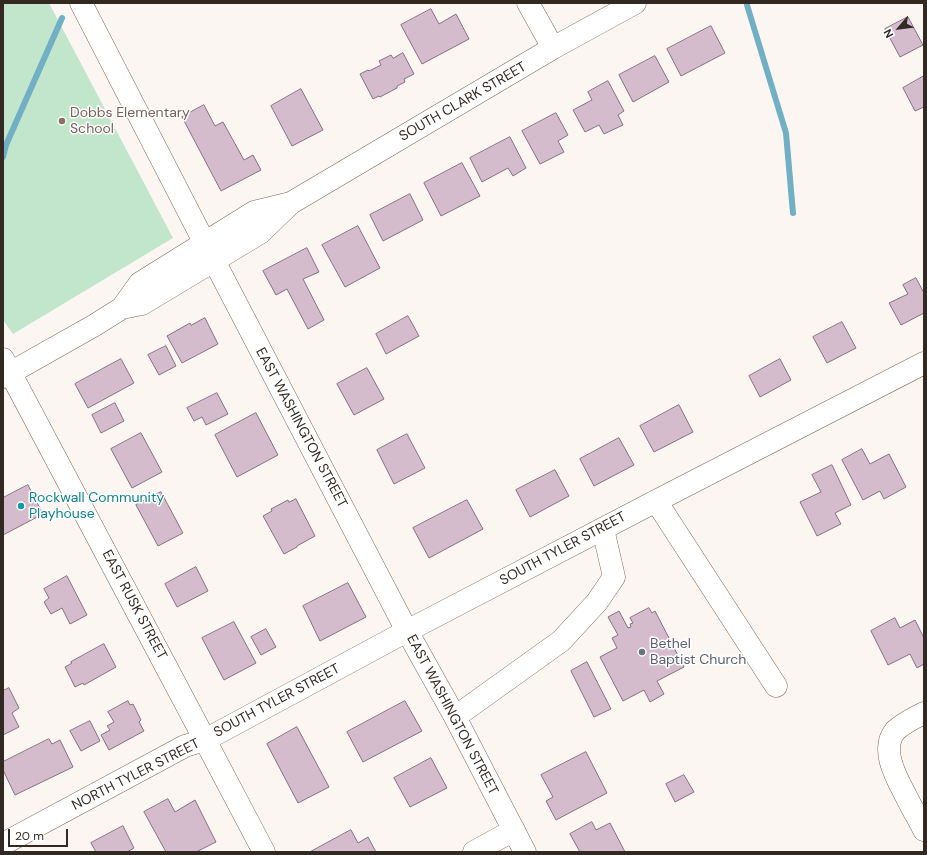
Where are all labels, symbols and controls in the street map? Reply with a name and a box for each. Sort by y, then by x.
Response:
north arrow [879,8,919,48]
text: N [880,27,896,40]
street label: SOUTH CLARK STREET [396,59,530,145]
place label: Dobbs Elementary School [70,105,190,138]
marker: Dobbs Elementary School [57,116,67,126]
street label: EAST WASHINGTON STREET [252,345,350,511]
place label: Rockwall Community Playhouse [29,490,164,522]
marker: Rockwall Community Playhouse [16,501,26,511]
street label: SOUTH TYLER STREET [497,509,629,589]
street label: EAST RUSK STREET [98,547,170,663]
street label: EAST WASHINGTON STREET [403,632,501,798]
place label: Bethel Baptist Church [650,636,746,668]
marker: Bethel Baptist Church [637,647,647,657]
street label: SOUTH TYLER STREET [211,661,343,741]
street label: NORTH TYLER STREET [69,736,203,814]
scale bar [10,821,70,847]
text: 20 m [15,828,44,844]

